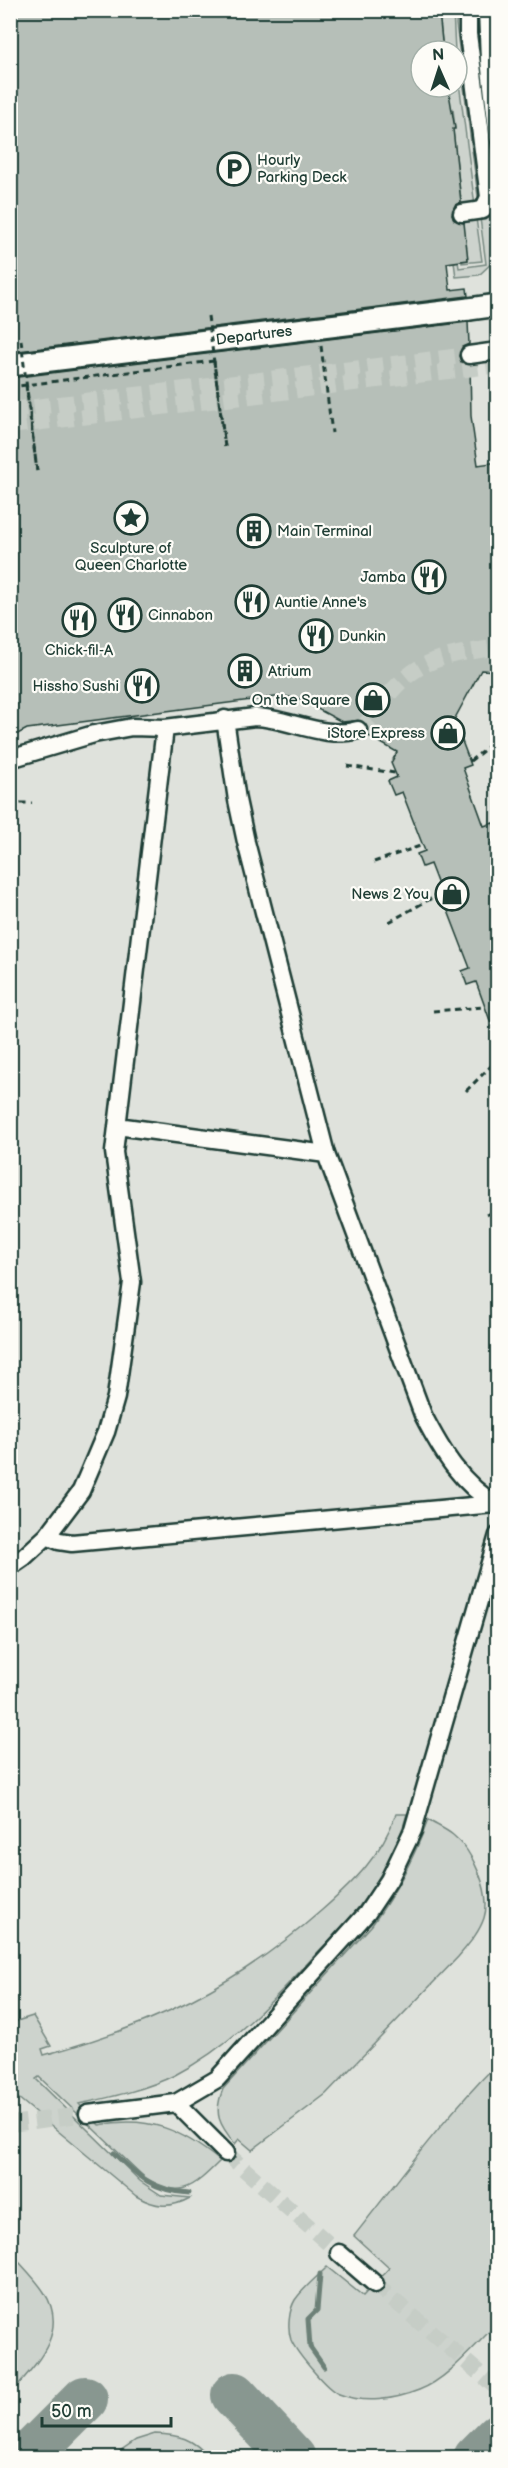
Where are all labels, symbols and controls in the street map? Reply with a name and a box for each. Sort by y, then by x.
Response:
north arrow [409,39,469,99]
text: N [432,46,445,65]
parking icon: Hourly Parking Deck [216,151,252,187]
place label: Hourly Parking Deck [257,151,347,187]
street label: Departures [215,321,294,350]
place icon: Sculpture of Queen Charlotte [113,500,149,536]
building icon: Main Terminal [236,513,272,549]
place label: Main Terminal [277,522,372,541]
place label: Sculpture of Queen Charlotte [75,539,187,575]
restaurant icon: Jamba [411,559,447,595]
place label: Jamba [361,568,406,587]
restaurant icon: Auntie Anne's [234,584,270,620]
place label: Auntie Anne's [275,593,367,612]
restaurant icon: Cinnabon [107,597,143,633]
restaurant icon: Chick-fil-A [61,602,97,638]
place label: Cinnabon [148,606,213,625]
restaurant icon: Dunkin [298,618,334,654]
place label: Dunkin [339,627,386,646]
place label: Chick-fil-A [45,641,114,660]
building icon: Atrium [227,653,263,689]
place label: Atrium [268,662,311,681]
restaurant icon: Hissho Sushi [124,668,160,704]
place label: Hissho Sushi [32,677,119,696]
shop icon: On the Square [355,682,391,718]
place label: On the Square [252,691,350,710]
shop icon: iStore Express [430,715,466,751]
place label: iStore Express [327,724,426,743]
shop icon: News 2 You [434,876,470,912]
place label: News 2 You [351,885,429,904]
scale bar [42,2390,171,2428]
text: 50 m [51,2401,92,2422]

